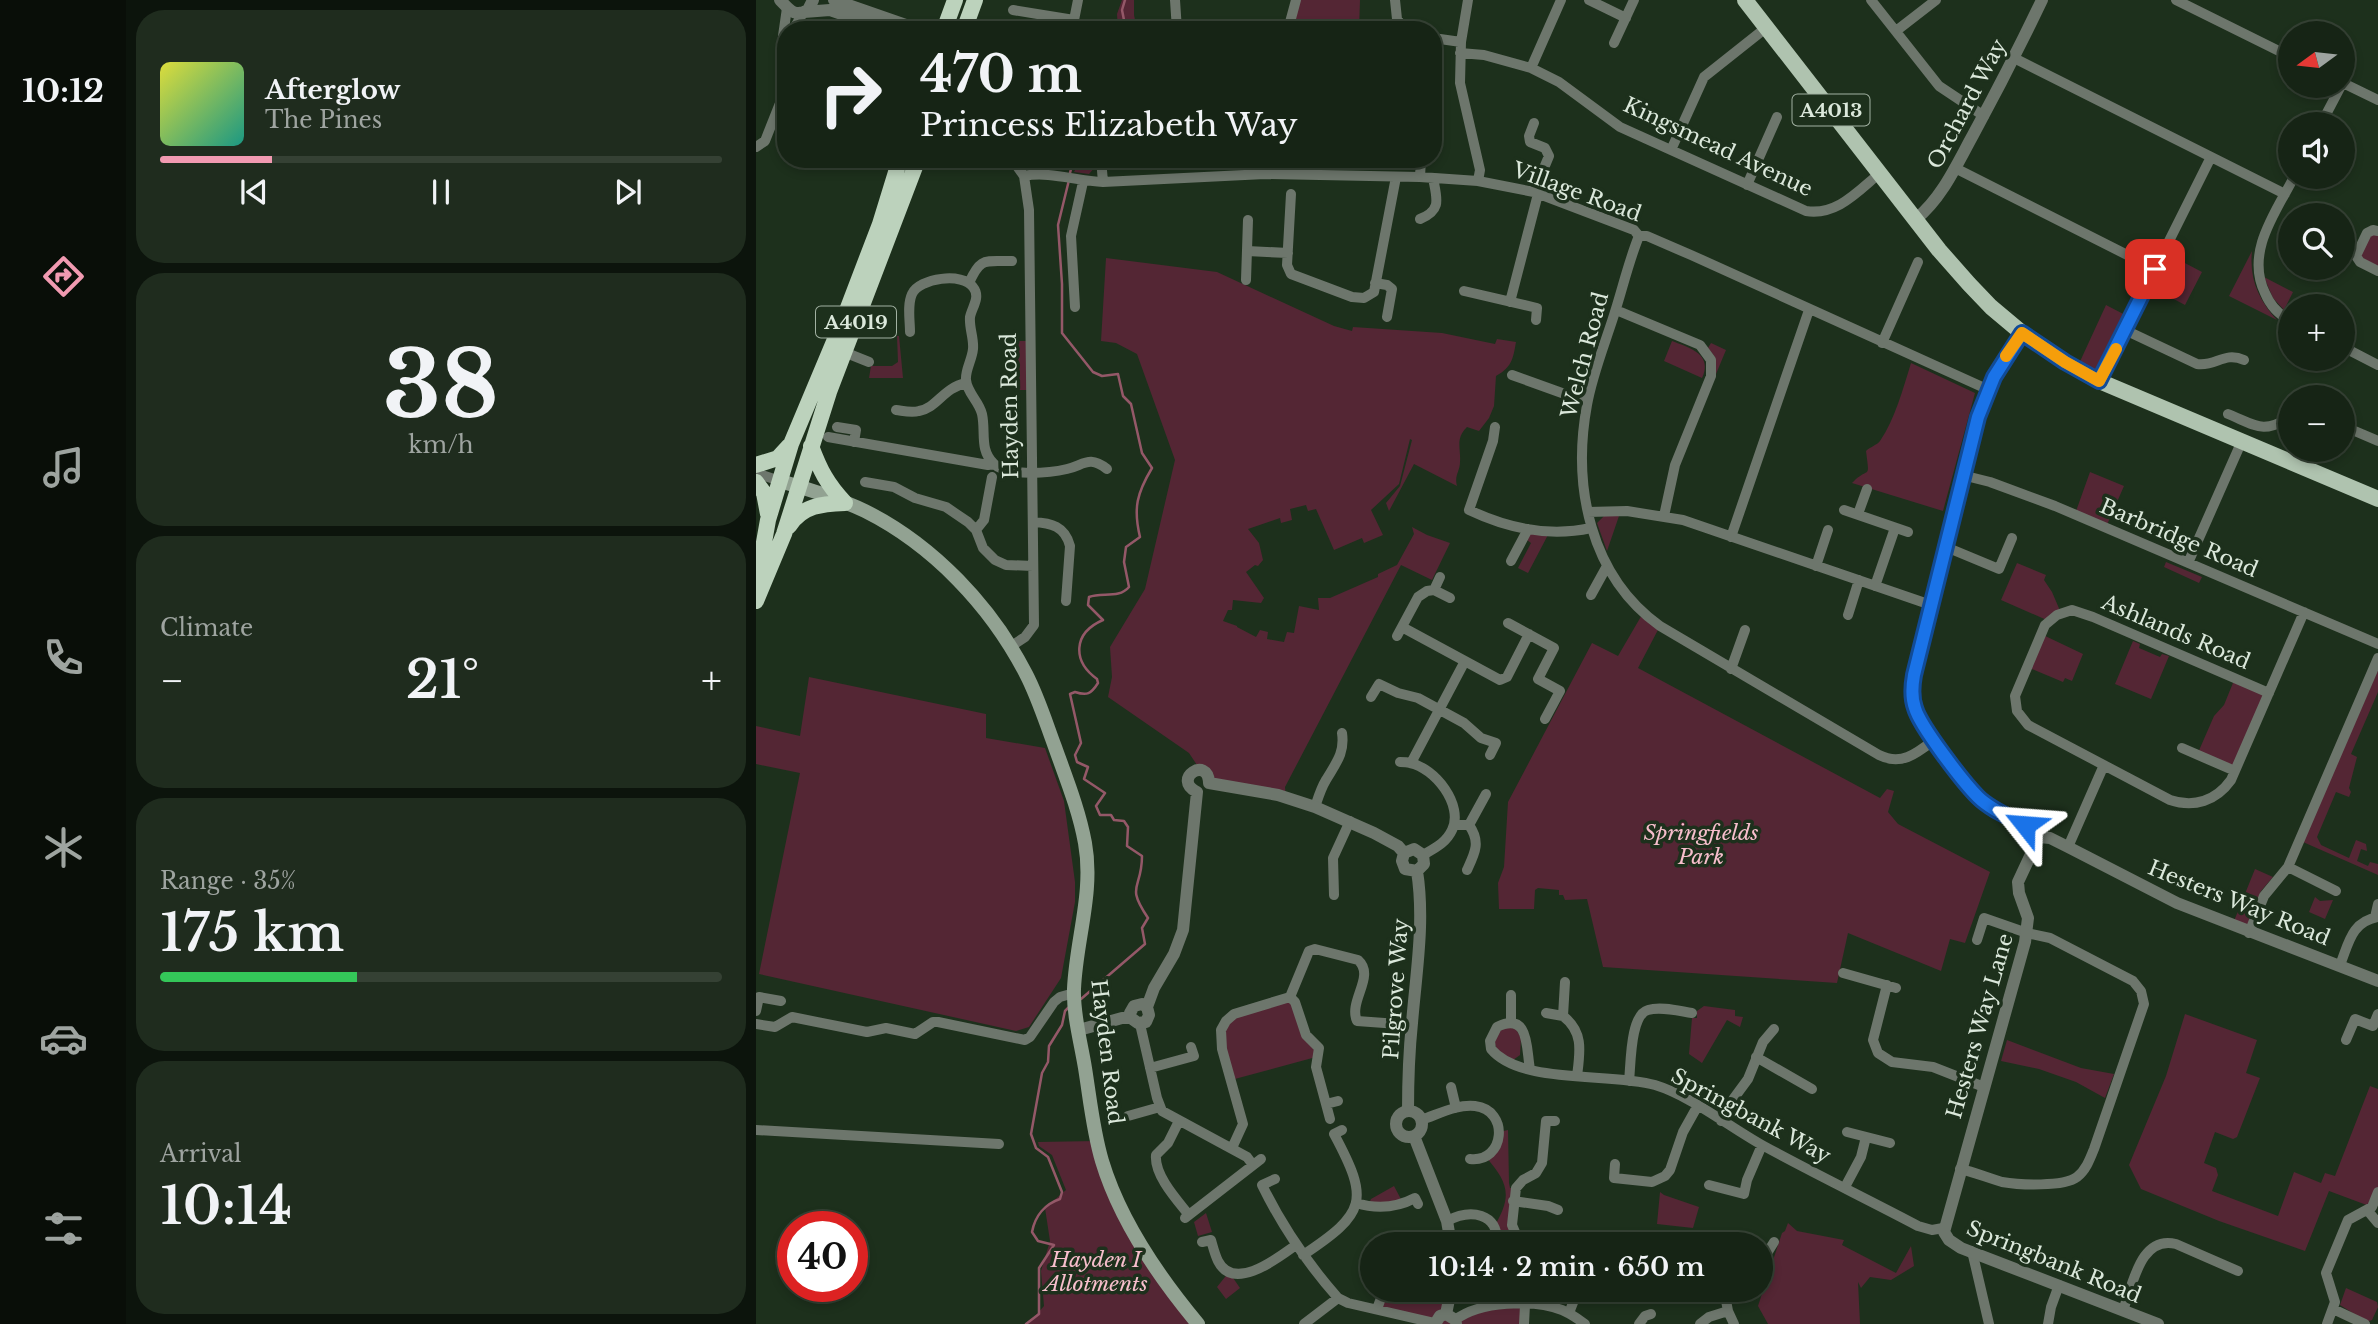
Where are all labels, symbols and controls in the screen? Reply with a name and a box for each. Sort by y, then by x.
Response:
north arrow [2278,21,2356,98]
map controls [2278,21,2355,462]
street label: Orchard Way [1922,34,2012,174]
text: 470 m [920,44,1082,105]
icon: right [805,49,896,140]
text: 10:12 [22,71,104,111]
text: Afterglow [265,74,401,106]
street label: Kingsmead Avenue [1619,92,1817,202]
road number: A4013 [1792,94,1870,125]
text: Princess Elizabeth Way [920,105,1298,145]
text: The Pines [265,106,382,134]
button: sound [2278,112,2355,189]
street label: Village Road [1508,156,1645,227]
icon: previous [235,173,273,211]
icon: pause [422,173,460,211]
icon: next [609,173,647,211]
button: search [2278,203,2355,280]
pin [2125,239,2185,299]
icon: arrive [2136,250,2174,288]
icon: directions [39,252,88,301]
street label: Welch Road [1555,289,1614,422]
button: + [2278,294,2355,371]
road number: A4019 [816,306,896,338]
text: 38 [383,329,499,442]
street label: Hayden Road [996,333,1024,479]
button: − [2278,385,2355,462]
text: km/h [408,431,474,459]
icon: music [39,443,88,492]
street label: Barbridge Road [2096,493,2262,583]
street label: Ashlands Road [2097,589,2254,675]
text: Climate [160,614,253,642]
icon: phone [39,633,88,682]
text: 21° [406,648,479,712]
text: − [160,657,184,704]
text: + [701,657,722,704]
position arrow [1988,788,2062,862]
park label: Springfields Park [1643,820,1759,870]
icon: climate [39,823,88,872]
street label: Hesters Way Road [2144,855,2334,951]
text: Range · 35% [160,867,296,895]
text: 175 km [160,901,344,965]
street label: Pilgrove Way [1378,917,1414,1060]
street label: Hesters Way Lane [1941,930,2019,1122]
street label: Hayden Road [1085,978,1129,1126]
icon: car [39,1014,88,1063]
street label: Springbank Way [1667,1063,1836,1169]
text: Arrival [160,1140,241,1168]
text: 10:14 [160,1174,292,1238]
icon: filters [39,1204,88,1253]
speed limit sign: 40 [777,1211,868,1302]
street label: Springbank Road [1963,1215,2145,1309]
park label: Hayden I Allotments [1041,1247,1148,1297]
text: 10:14 · 2 min · 650 m [1428,1251,1705,1283]

